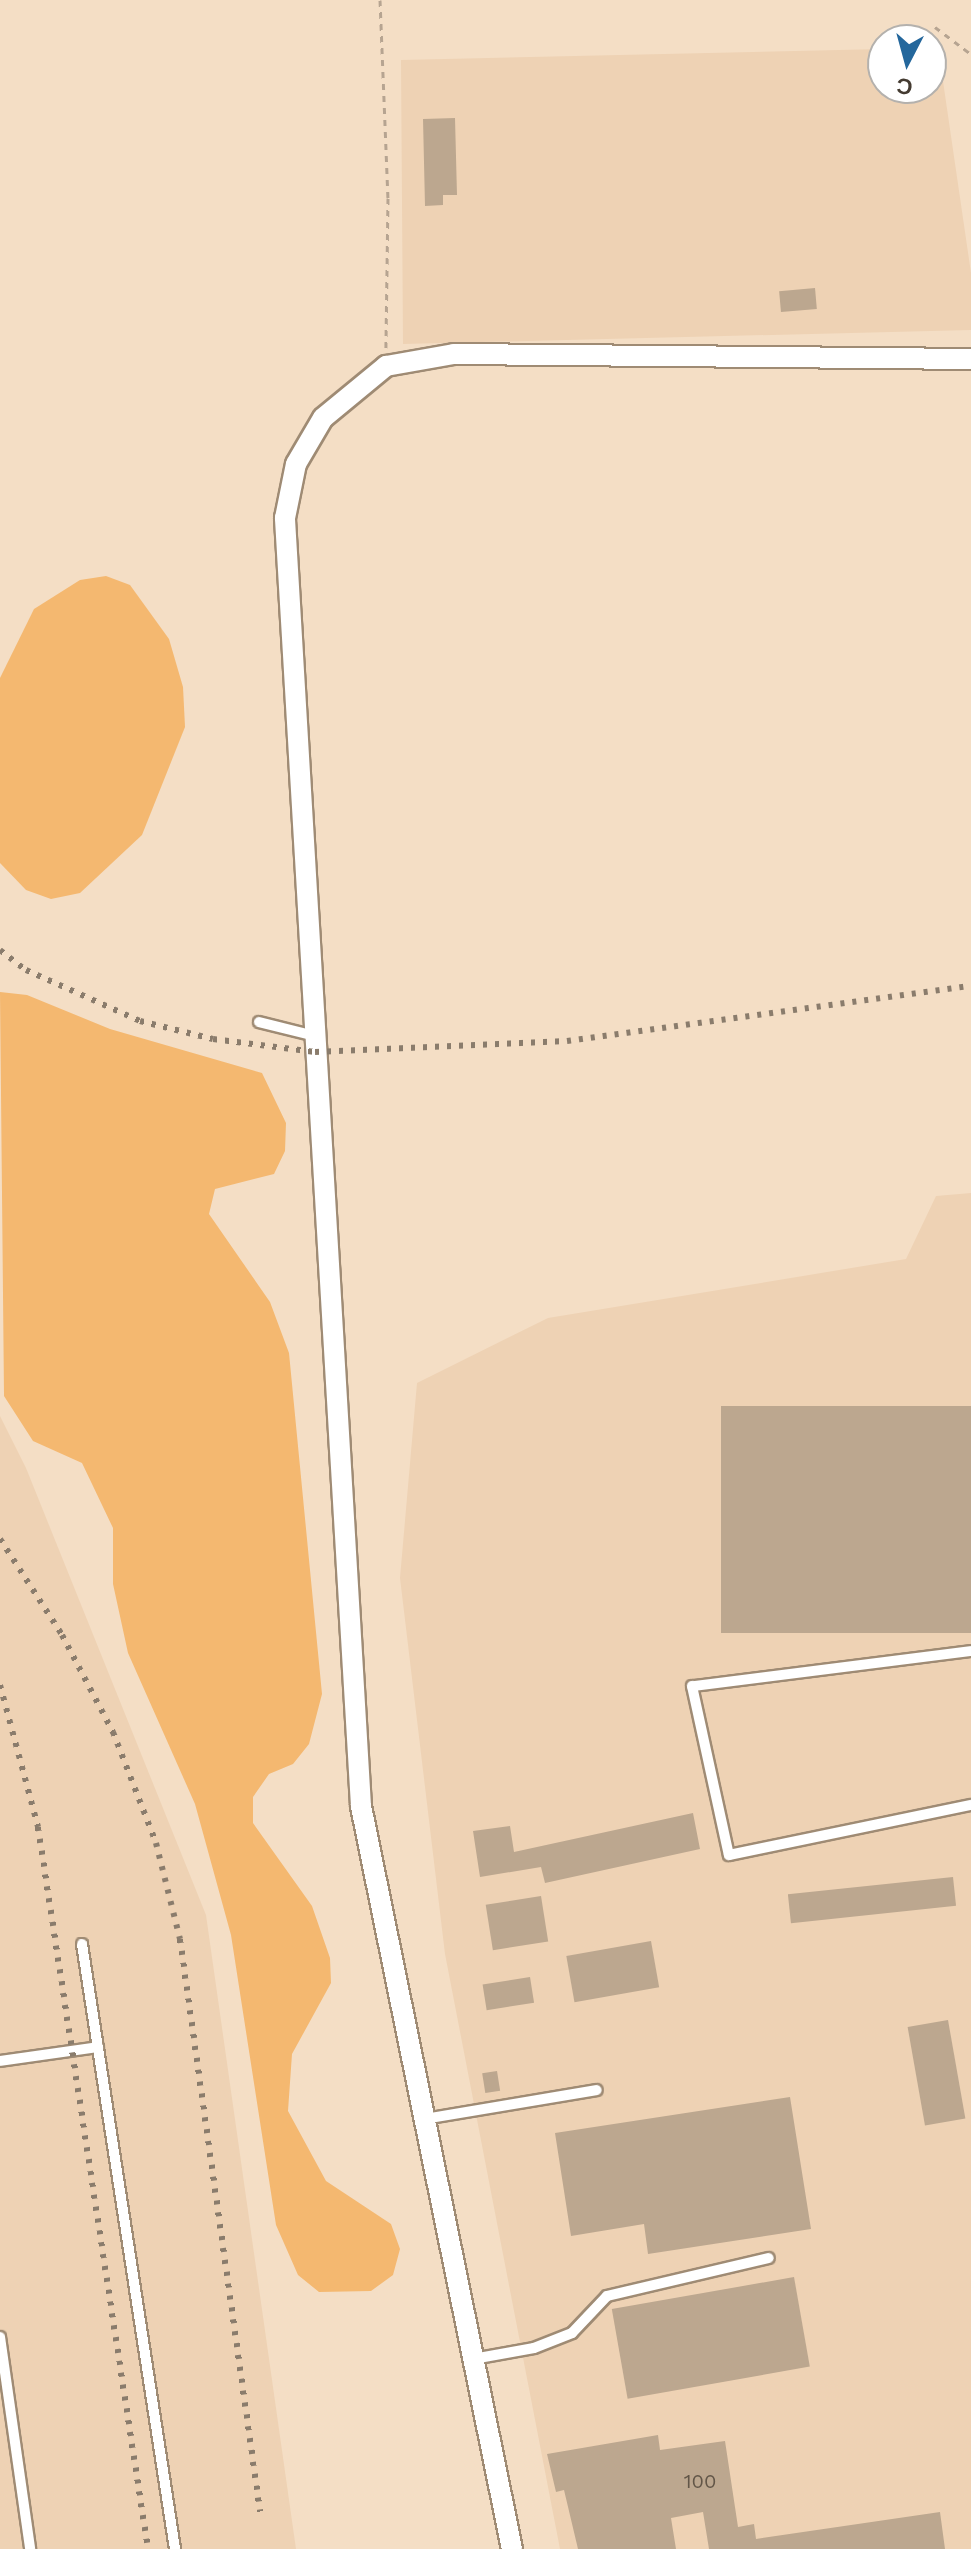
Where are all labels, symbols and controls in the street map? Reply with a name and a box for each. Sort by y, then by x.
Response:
north arrow [867,24,947,104]
text: С [895,73,914,100]
house number: 100 [684,2469,716,2493]

